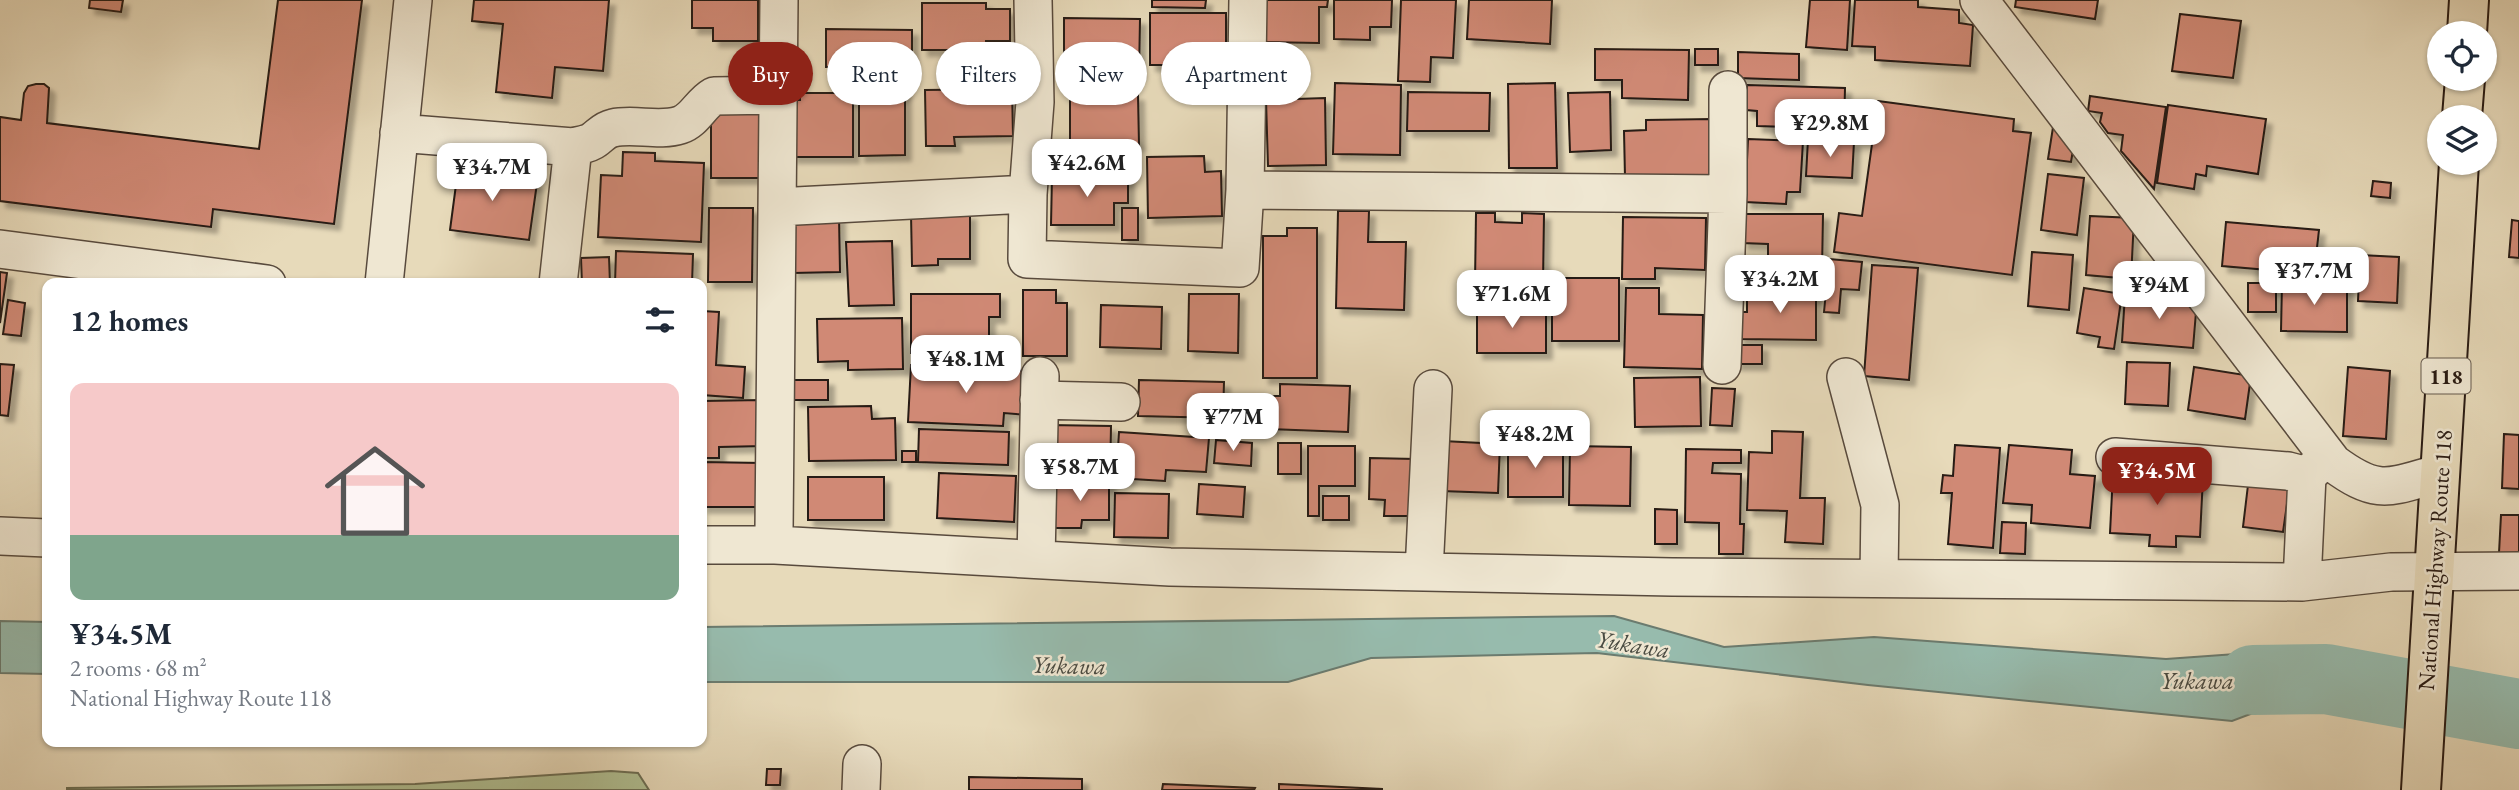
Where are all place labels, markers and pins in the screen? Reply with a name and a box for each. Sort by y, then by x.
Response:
pin: ¥29.8M [1773,100,1887,159]
pin: ¥42.6M [1030,140,1144,199]
pin: ¥34.7M [435,144,549,203]
pin: ¥37.7M [2257,247,2371,307]
pin: ¥34.2M [1723,256,1837,315]
pin: ¥94M [2118,262,2200,321]
pin: ¥71.6M [1455,270,1569,330]
pin: ¥48.1M [909,336,1023,395]
pin: ¥77M [1192,393,1274,453]
pin: ¥48.2M [1478,410,1592,470]
pin: ¥58.7M [1023,444,1137,503]
pin: ¥34.5M [2100,448,2214,507]

